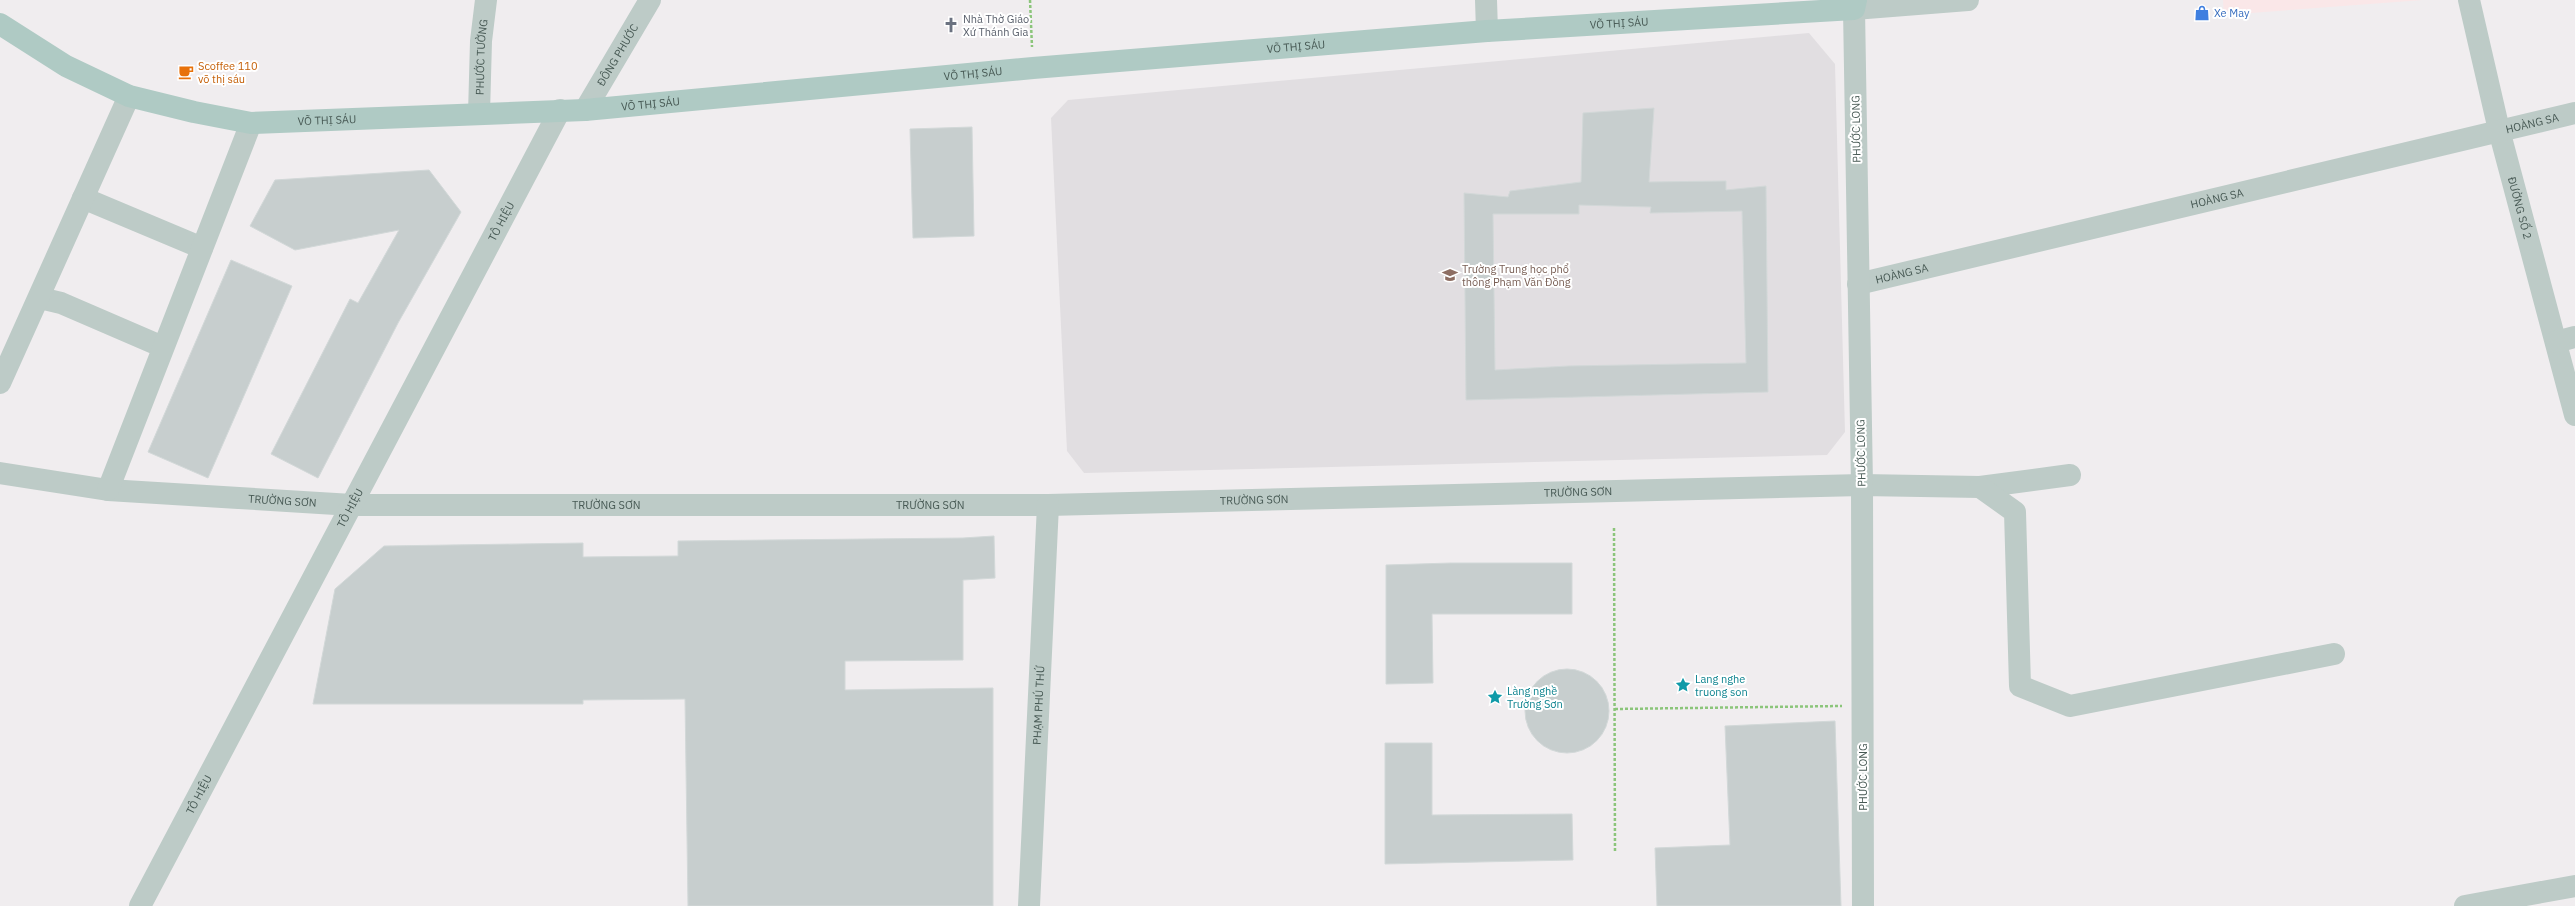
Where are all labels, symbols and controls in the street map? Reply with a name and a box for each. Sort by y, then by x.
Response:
shop icon: Xe May [2193,4,2211,22]
place label: Xe May [2214,6,2250,20]
place label: Nhà Thờ Giáo Xứ Thánh Gia [963,12,1029,39]
street label: VÕ THỊ SÁU [1589,14,1649,32]
church icon: Nhà Thờ Giáo Xứ Thánh Gia [942,16,960,34]
street label: PHƯỚC TƯỜNG [473,18,491,95]
street label: ĐÔNG PHƯỚC [594,21,641,89]
street label: VÕ THỊ SÁU [1266,37,1326,56]
place label: Scoffee 110 võ thị sáu [198,59,258,86]
cafe icon: Scoffee 110 võ thị sáu [177,63,195,81]
street label: VÕ THỊ SÁU [943,64,1003,83]
street label: VÕ THỊ SÁU [620,94,680,114]
street label: PHƯỚC LONG [1848,95,1864,163]
street label: HOÀNG SA [2504,110,2560,136]
street label: VÕ THỊ SÁU [297,112,357,128]
street label: ĐƯỜNG SỐ 2 [2505,175,2535,241]
street label: HOÀNG SA [2189,185,2245,211]
street label: TÔ HIỆU [485,199,517,244]
street label: HOÀNG SA [1874,260,1930,287]
place label: Trường Trung học phổ thông Phạm Văn Đồng [1462,262,1571,289]
school or university icon: Trường Trung học phổ thông Phạm Văn Đồng [1441,266,1459,284]
street label: PHƯỚC LONG [1853,419,1869,487]
street label: TRƯỜNG SƠN [1544,484,1612,500]
street label: TÔ HIỆU [334,486,366,530]
street label: TRƯỜNG SƠN [248,492,317,510]
street label: TRƯỜNG SƠN [1220,492,1289,508]
street label: TRƯỜNG SƠN [572,498,640,512]
street label: TRƯỜNG SƠN [896,498,964,512]
street label: PHẠM PHÚ THỨ [1030,665,1047,745]
place label: Lang nghe truong son [1695,672,1748,699]
place icon: Lang nghe truong son [1674,676,1692,694]
place label: Làng nghề Trường Sơn [1507,684,1563,711]
place icon: Làng nghề Trường Sơn [1486,688,1504,706]
street label: PHƯỚC LONG [1856,743,1870,811]
street label: TÔ HIỆU [183,772,215,817]

